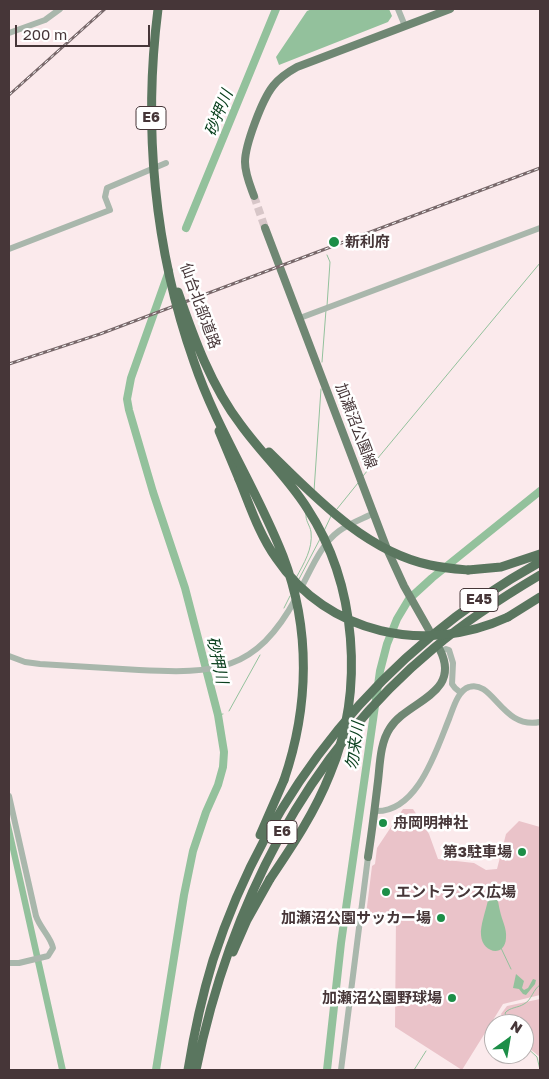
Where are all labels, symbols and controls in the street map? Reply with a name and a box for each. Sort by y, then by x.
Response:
scale bar [18,15,152,47]
text: 200 m [23,25,67,43]
water label: 砂押川 [201,87,237,139]
road number: E6 [136,106,166,130]
place label: 新利府 [345,233,390,251]
marker: 新利府 [327,235,341,249]
street label: 仙台北部道路 [176,261,224,351]
street label: 加瀬沼公園線 [331,381,381,471]
road number: E45 [460,588,498,612]
water label: 砂押川 [202,634,232,686]
water label: 勿来川 [342,721,368,771]
place label: 舟岡明神社 [393,814,468,832]
marker: 舟岡明神社 [377,817,389,829]
road number: E6 [267,820,297,844]
place label: 第3駐車場 [443,843,512,861]
marker: 第3駐車場 [516,846,528,858]
place label: エントランス広場 [396,883,516,901]
marker: エントランス広場 [380,886,392,898]
place label: 加瀬沼公園サッカー場 [281,909,431,927]
marker: 加瀬沼公園サッカー場 [435,912,447,924]
place label: 加瀬沼公園野球場 [322,989,442,1007]
marker: 加瀬沼公園野球場 [446,992,458,1004]
north arrow [484,1014,534,1064]
text: N [508,1017,526,1037]

